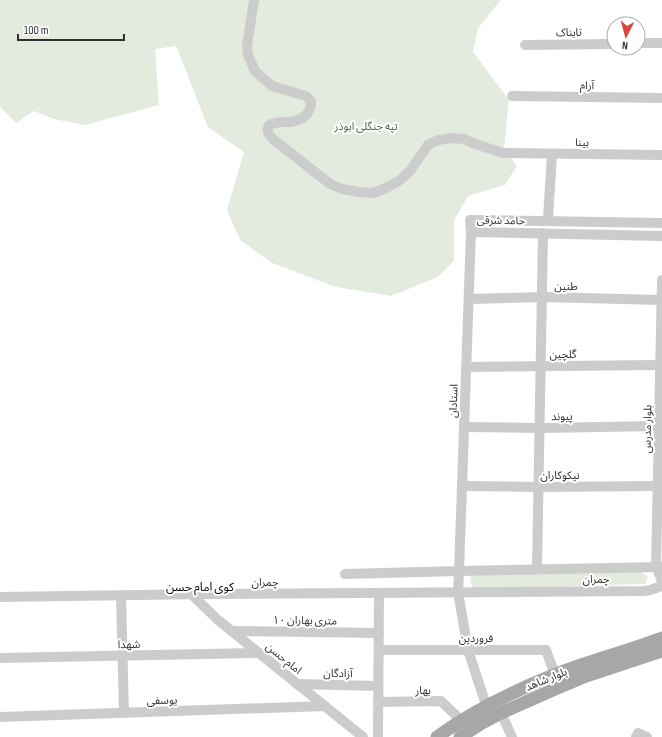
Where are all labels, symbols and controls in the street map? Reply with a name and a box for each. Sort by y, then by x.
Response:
scale bar [18,16,124,42]
north arrow [606,16,646,56]
text: 100 m [24,23,49,38]
street label: تابناک [556,26,582,39]
text: N [621,39,629,52]
street label: آرام [580,79,595,93]
park label: تپه جنگلی ابوذر [333,120,398,134]
street label: بینا [575,136,589,149]
street label: حامد شرقی [477,214,526,227]
street label: طنین [554,280,578,293]
street label: گلچین [549,348,577,362]
street label: استادان [446,384,461,418]
street label: بلوار مدرس [641,405,654,453]
street label: پیوند [551,410,573,424]
street label: نیکوکاران [540,469,580,482]
street label: چمران [582,573,610,587]
street label: چمران [251,576,279,590]
district label: کوی امام حسن [166,580,235,596]
street label: ۱۰ متری بهاران [273,613,337,628]
street label: فروردین [459,632,493,645]
street label: شهدا [118,638,141,651]
street label: امام حسن [262,640,304,678]
street label: بلوار شاهد [523,665,569,694]
street label: آزادگان [323,667,354,680]
street label: بهار [414,684,431,697]
street label: یوسفی [146,693,178,708]

